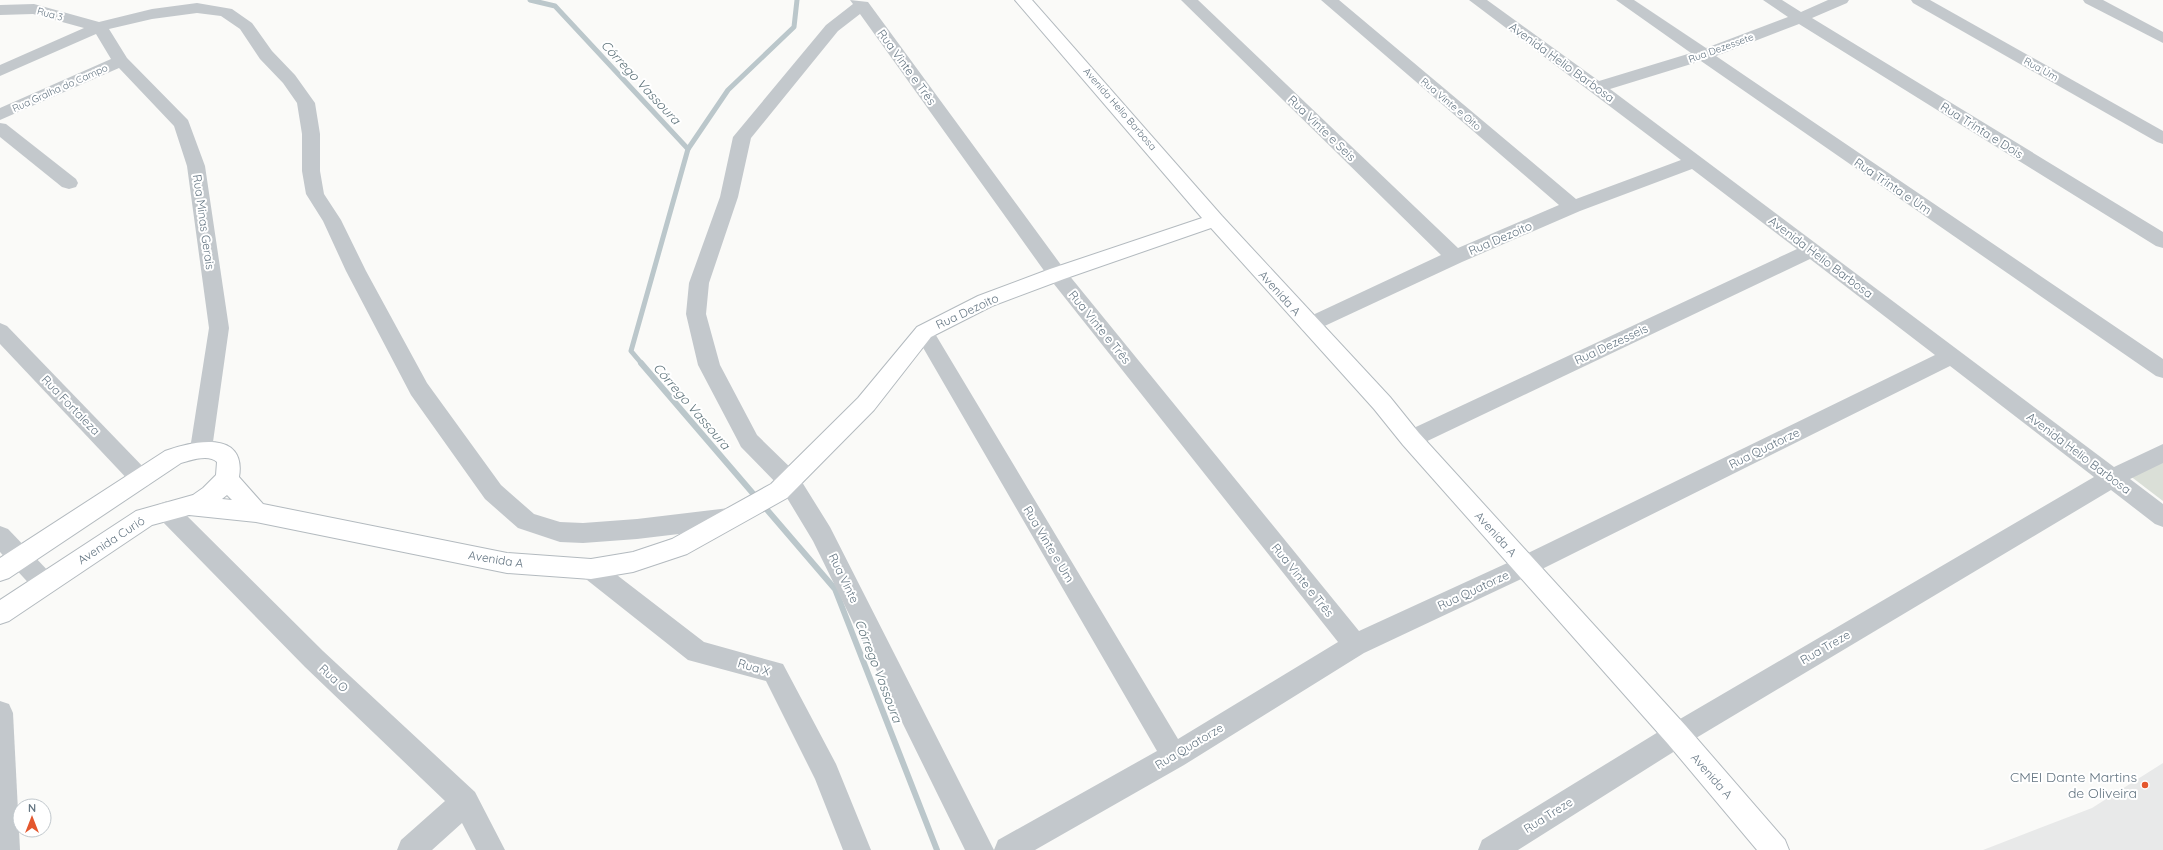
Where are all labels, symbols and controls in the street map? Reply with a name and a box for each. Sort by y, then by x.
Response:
street label: Rua 3 [36,4,64,24]
street label: Avenida Helio Barbosa [1506,19,1618,105]
street label: Rua Vinte e Três [874,26,940,108]
street label: Rua Dezessete [1687,30,1756,66]
water label: Córrego Vassoura [598,37,685,128]
street label: Rua Um [2022,54,2060,84]
street label: Rua Gralha do Campo [10,61,110,115]
street label: Avenida Helio Barbosa [1081,65,1159,153]
street label: Rua Vinte e Oito [1418,75,1484,133]
street label: Rua Vinte e Seis [1285,92,1359,164]
street label: Rua Trinta e Dois [1938,99,2026,162]
street label: Rua Trinta e Um [1851,155,1935,217]
street label: Rua Minas Gerais [190,173,218,271]
street label: Avenida Helio Barbosa [1766,213,1876,301]
street label: Rua Dezoito [1466,218,1534,258]
street label: Avenida A [1256,267,1304,319]
street label: Rua Vinte e Três [1066,287,1134,367]
street label: Rua Dezoito [933,290,1001,332]
street label: Rua Dezesseis [1572,320,1650,368]
water label: Córrego Vassoura [650,360,735,453]
street label: Rua Fortaleza [39,372,103,438]
street label: Avenida Helio Barbosa [2024,409,2134,497]
street label: Rua Quatorze [1726,424,1802,472]
street label: Rua Vinte e Um [1020,503,1078,585]
street label: Avenida A [1472,508,1520,560]
street label: Avenida Curió [75,513,147,567]
street label: Rua Vinte e Três [1269,540,1337,620]
street label: Avenida A [467,547,525,571]
street label: Rua Vinte [826,551,863,606]
street label: Rua Quatorze [1435,567,1511,613]
water label: Córrego Vassoura [852,617,906,726]
street label: Rua Treze [1797,627,1853,667]
street label: Rua X [736,655,772,679]
street label: Rua O [316,661,352,695]
street label: Rua Quatorze [1152,720,1226,772]
street label: Avenida A [1688,750,1736,802]
place label: CMEI Dante Martins de Oliveira [2010,768,2137,802]
marker: CMEI Dante Martins de Oliveira [2140,780,2150,790]
street label: Rua Treze [1521,794,1576,836]
north arrow [12,798,52,838]
text: N [28,801,36,815]

